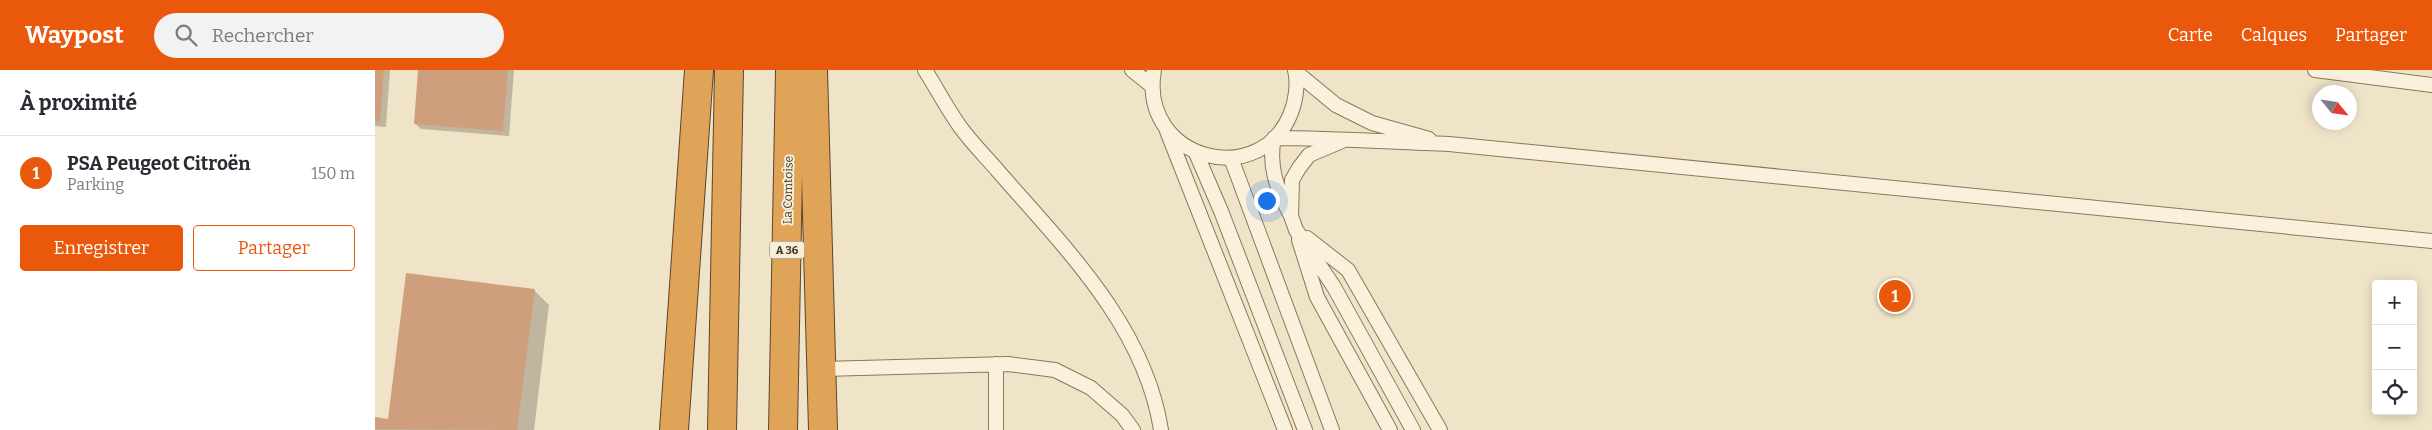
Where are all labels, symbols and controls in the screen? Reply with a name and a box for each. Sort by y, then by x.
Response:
search box [154,13,504,58]
text: Waypost [25,21,124,49]
icon: search [172,21,200,49]
text: Rechercher [212,24,314,47]
text: Carte [2168,24,2213,46]
text: Calques [2241,24,2307,46]
text: Partager [2335,24,2407,46]
north arrow [2312,85,2357,130]
text: À proximité [20,90,137,116]
text: PSA Peugeot Citroën [67,152,251,175]
street label: La Comtoise [780,156,796,224]
text: 1 [33,164,39,183]
text: 150 m [311,164,355,183]
text: Parking [67,175,124,194]
your location [1254,188,1280,214]
button: Enregistrer [20,225,183,271]
button: Partager [193,225,355,271]
road number: A 36 [769,242,805,258]
pin: 1 [1879,277,1911,315]
map controls [2372,280,2417,415]
button: + [2372,280,2417,325]
button: − [2372,325,2417,370]
button: locate [2372,370,2417,415]

